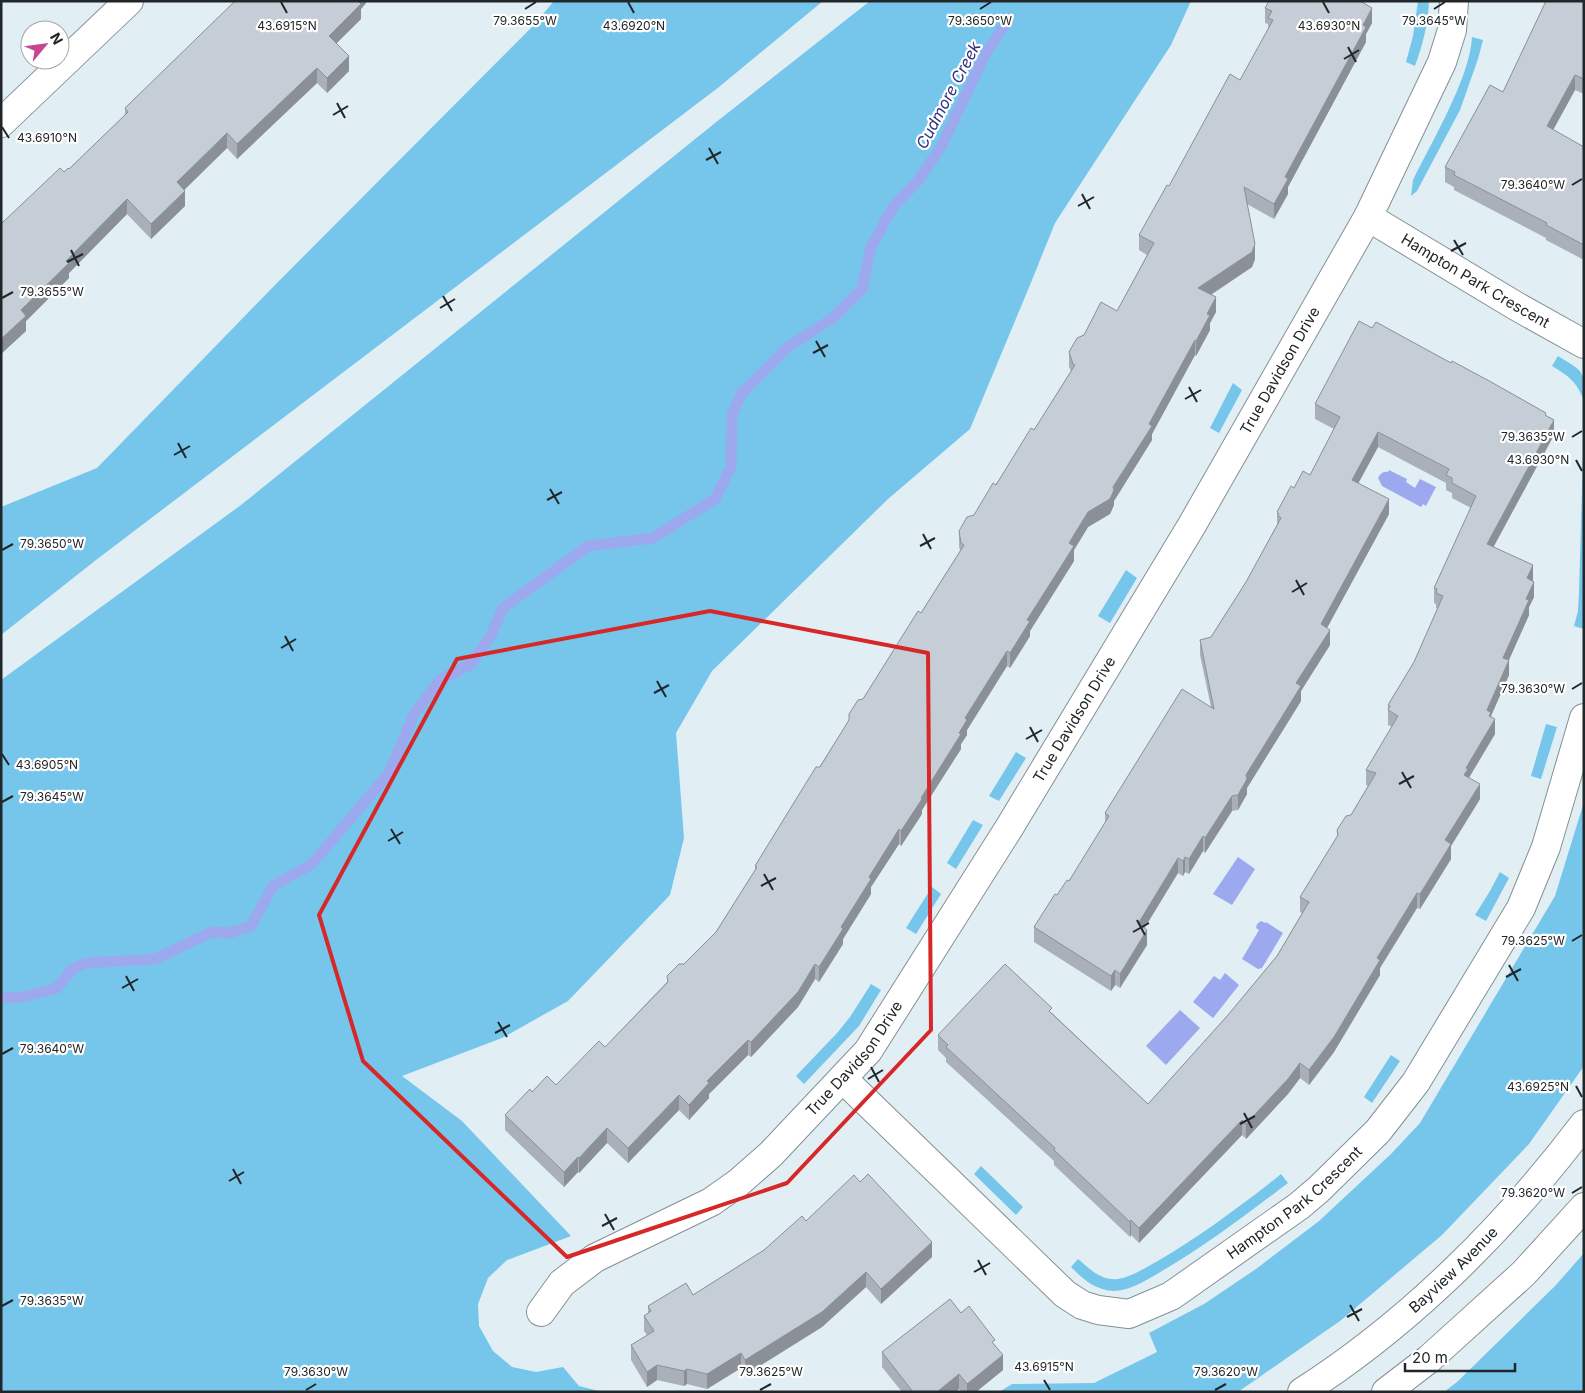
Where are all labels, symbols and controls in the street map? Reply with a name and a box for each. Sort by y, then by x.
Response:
text: 79.3655°W [493,13,557,28]
text: 79.3650°W [948,13,1012,28]
text: 79.3645°W [1402,13,1466,28]
text: 43.6915°N [257,18,317,33]
text: 43.6920°N [603,18,665,33]
text: 43.6930°N [1298,18,1360,33]
north arrow [20,20,70,70]
text: N [47,30,67,47]
water label: Cudmore Creek [911,38,985,152]
text: 43.6910°N [17,130,77,145]
text: 79.3640°W [1501,177,1565,192]
street label: Hampton Park Crescent [1398,229,1553,332]
text: 79.3655°W [20,284,84,299]
street label: True Davidson Drive [1236,303,1324,438]
text: 79.3635°W [1501,429,1565,444]
text: 43.6930°N [1507,452,1569,467]
text: 79.3650°W [20,536,84,551]
street label: True Davidson Drive [1029,653,1119,786]
text: 79.3630°W [1501,681,1565,696]
text: 43.6905°N [16,757,78,772]
text: 79.3645°W [20,789,84,804]
text: 79.3625°W [1501,933,1565,948]
street label: True Davidson Drive [801,997,906,1120]
text: 79.3640°W [20,1041,84,1056]
text: 43.6925°N [1507,1079,1569,1094]
street label: Hampton Park Crescent [1223,1142,1366,1263]
text: 79.3620°W [1501,1185,1565,1200]
street label: Bayview Avenue [1405,1222,1502,1317]
text: 79.3635°W [20,1293,84,1308]
scale bar [1405,1340,1515,1372]
text: 20 m [1412,1348,1448,1367]
text: 43.6915°N [1014,1359,1074,1374]
text: 79.3630°W [284,1364,348,1379]
text: 79.3625°W [739,1364,803,1379]
text: 79.3620°W [1194,1364,1258,1379]

